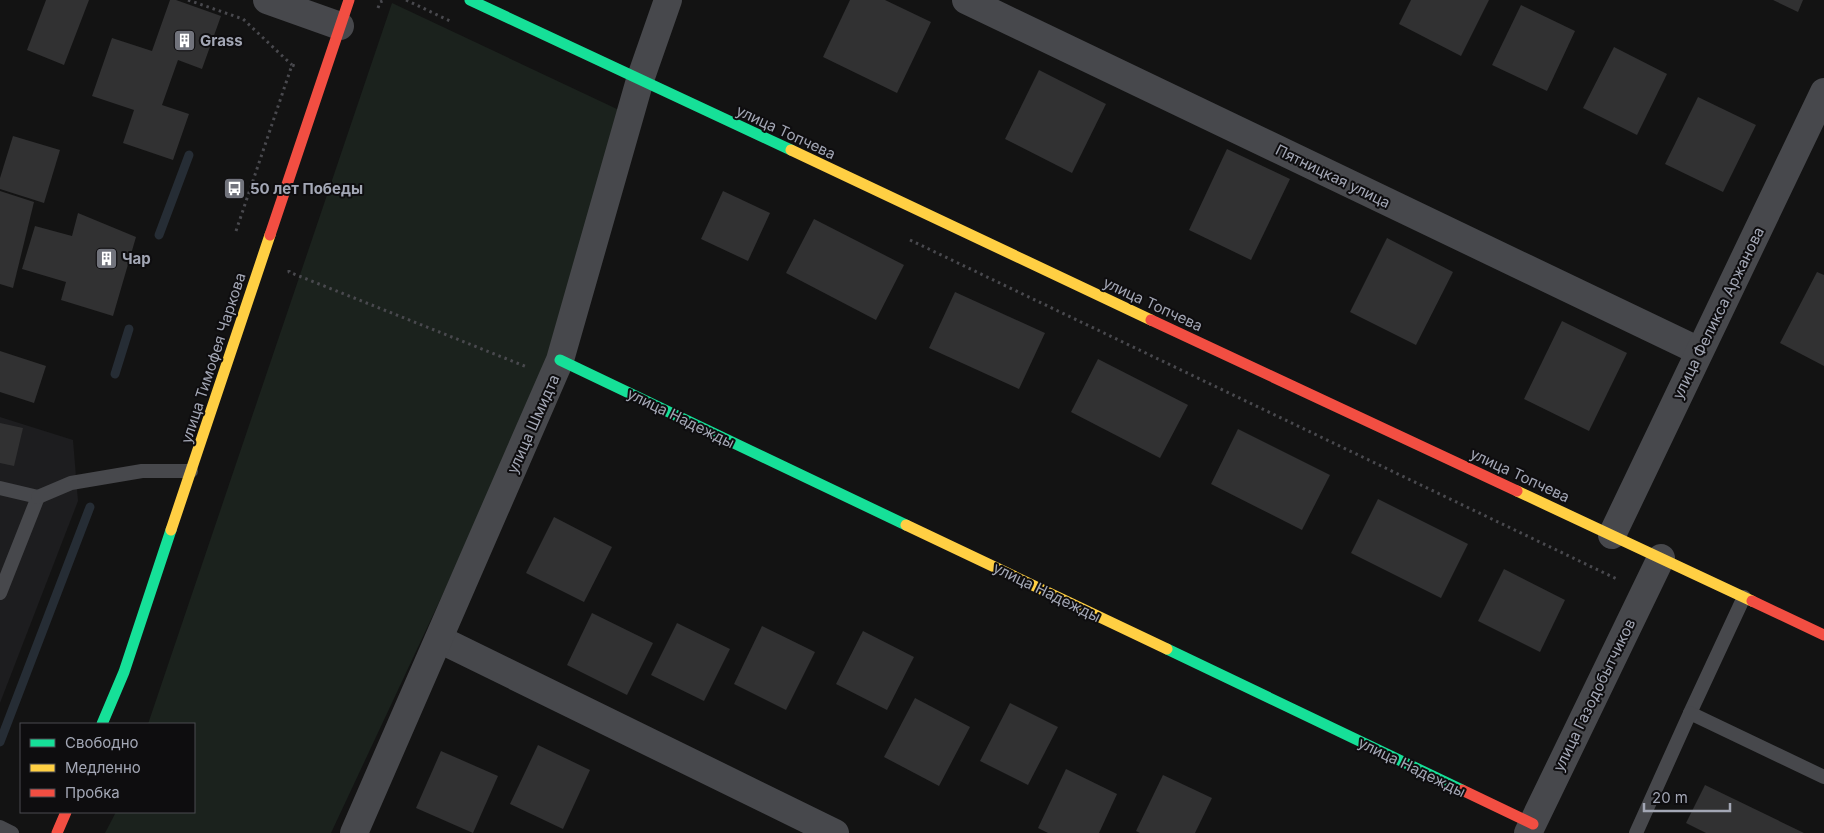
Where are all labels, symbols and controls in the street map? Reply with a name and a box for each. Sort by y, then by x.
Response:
building icon: Grass [172,28,196,52]
place label: Grass [200,31,243,50]
street label: улица Топчева [733,101,839,163]
street label: Пятницкая улица [1273,140,1393,212]
bus stop icon: 50 лет Победы [222,176,246,200]
place label: 50 лет Победы [250,179,363,198]
street label: улица Феликса Аржанова [1668,224,1768,402]
building icon: Чар [94,246,118,270]
place label: Чар [122,249,151,268]
street label: улица Тимофея Чаркова [176,270,250,446]
street label: улица Топчева [1100,273,1206,335]
street label: улица Шмидта [503,372,563,476]
street label: улица Надежды [624,384,738,452]
street label: улица Топчева [1467,444,1573,506]
street label: улица Надежды [990,558,1104,626]
street label: улица Газодобытчиков [1549,616,1639,774]
legend [20,723,195,813]
text: Свободно [65,733,139,752]
street label: улица Надежды [1355,733,1469,801]
text: Медленно [65,758,141,777]
scale bar [1644,780,1730,812]
text: Пробка [65,783,120,802]
text: 20 m [1652,788,1688,807]

